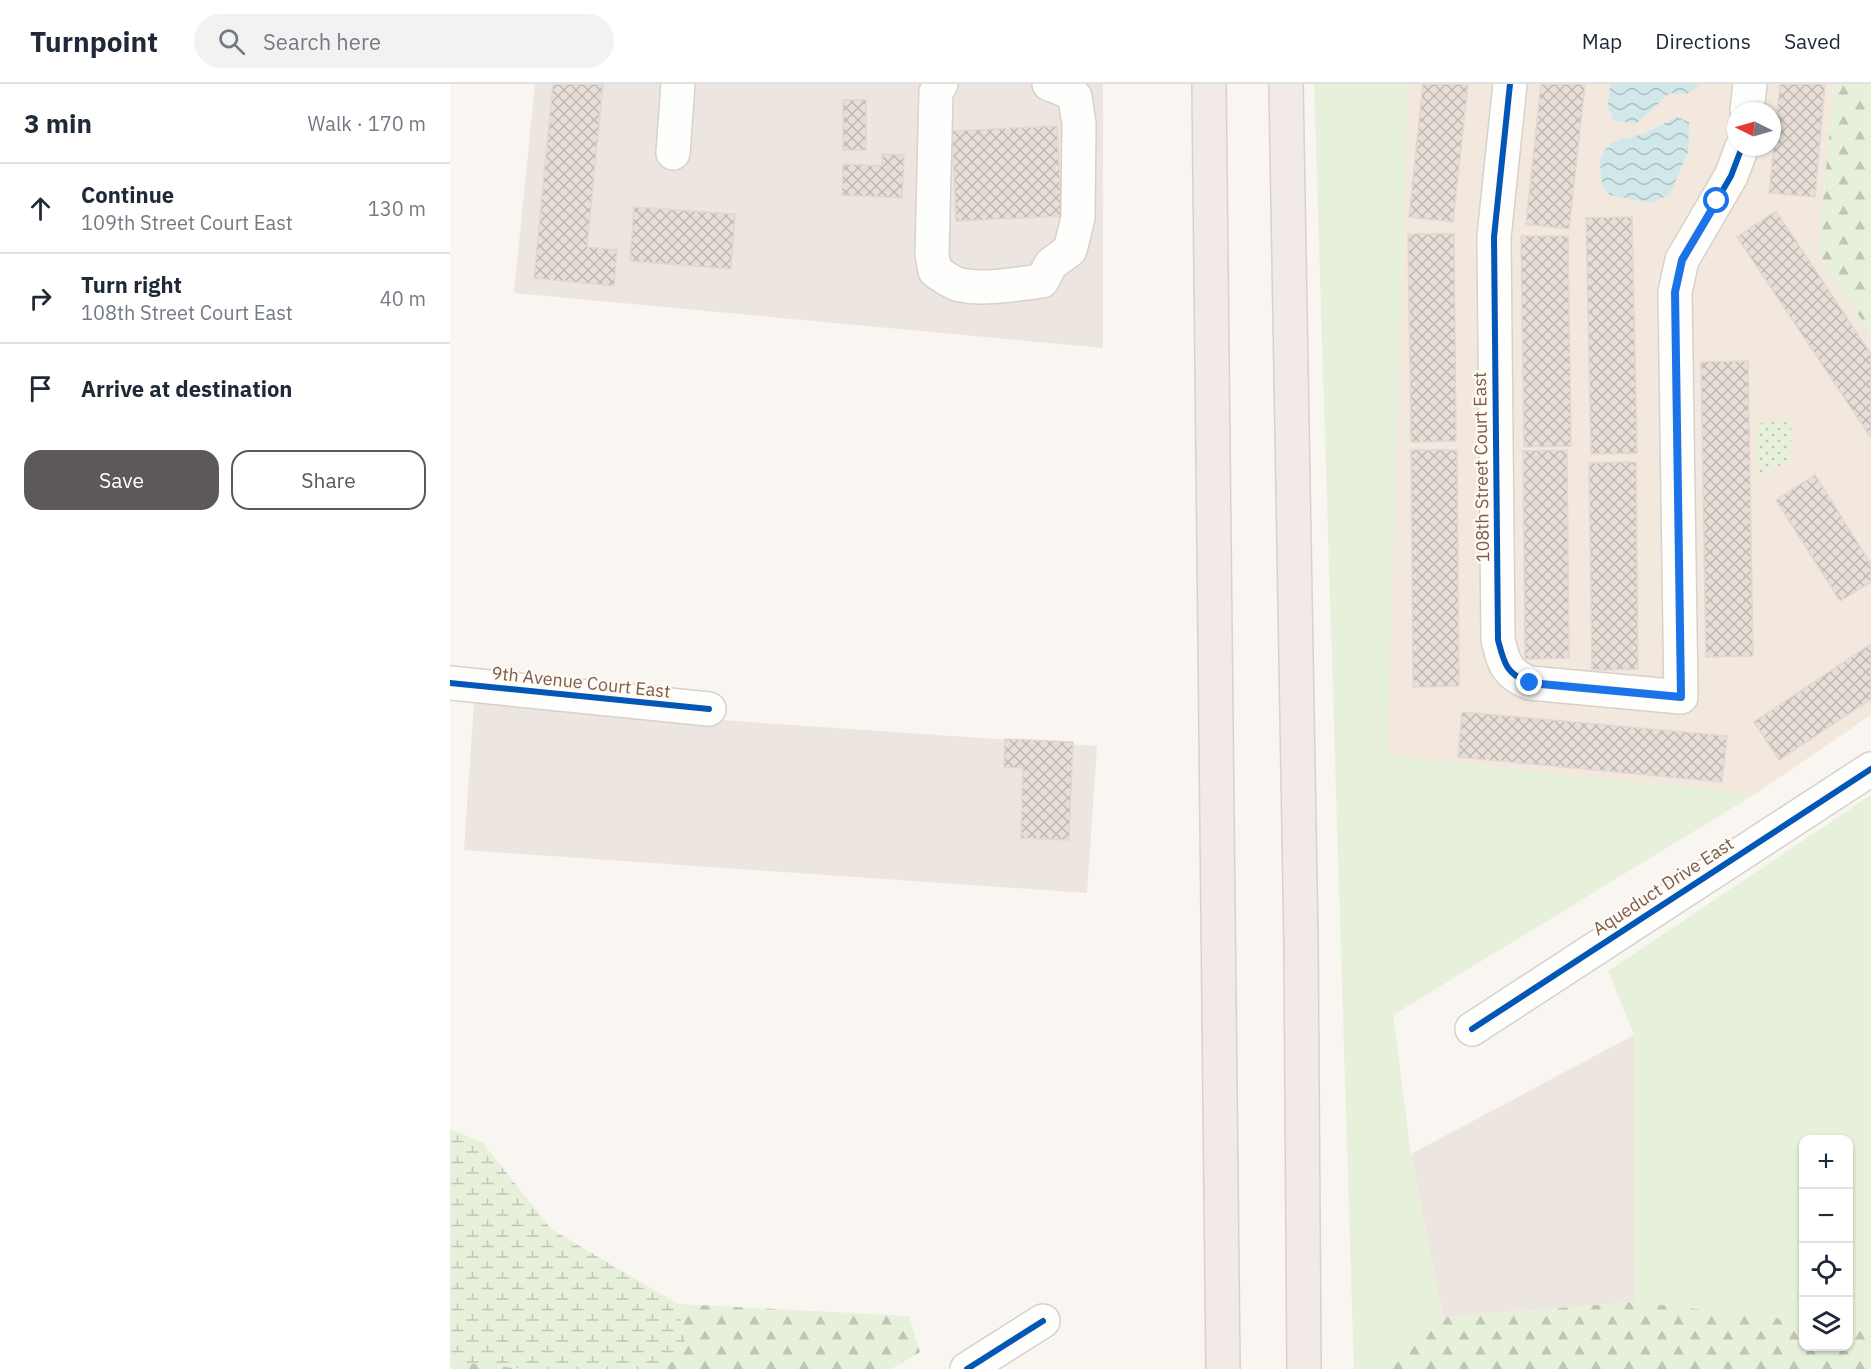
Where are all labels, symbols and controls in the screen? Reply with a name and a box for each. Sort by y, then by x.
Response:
search box [194,14,614,68]
text: Turnpoint [30,23,158,60]
icon: search [215,25,248,58]
text: Search here [263,27,381,56]
text: Map [1582,27,1622,55]
text: Directions [1655,27,1751,55]
text: Saved [1784,27,1841,55]
north arrow [1727,102,1781,156]
text: 3 min [24,106,92,140]
text: Walk · 170 m [308,110,426,137]
text: Continue [81,180,174,209]
route start [1703,187,1729,213]
icon: ahead [24,192,57,225]
text: 130 m [368,195,426,222]
text: 109th Street Court East [81,209,293,236]
text: Turn right [81,270,182,299]
icon: right [24,282,57,315]
text: 40 m [380,285,426,312]
text: 108th Street Court East [81,299,293,326]
icon: arrive [24,372,57,405]
street label: 108th Street Court East [1468,372,1494,562]
text: Arrive at destination [81,374,292,403]
button: Save [24,450,219,510]
button: Share [231,450,426,510]
street label: 9th Avenue Court East [490,661,672,703]
route end [1516,669,1542,695]
street label: Aqueduct Drive East [1588,832,1738,940]
map controls [1799,1135,1853,1351]
button: + [1799,1135,1853,1189]
button: − [1799,1189,1853,1243]
button: locate [1799,1243,1853,1297]
button: layers [1799,1297,1853,1351]

